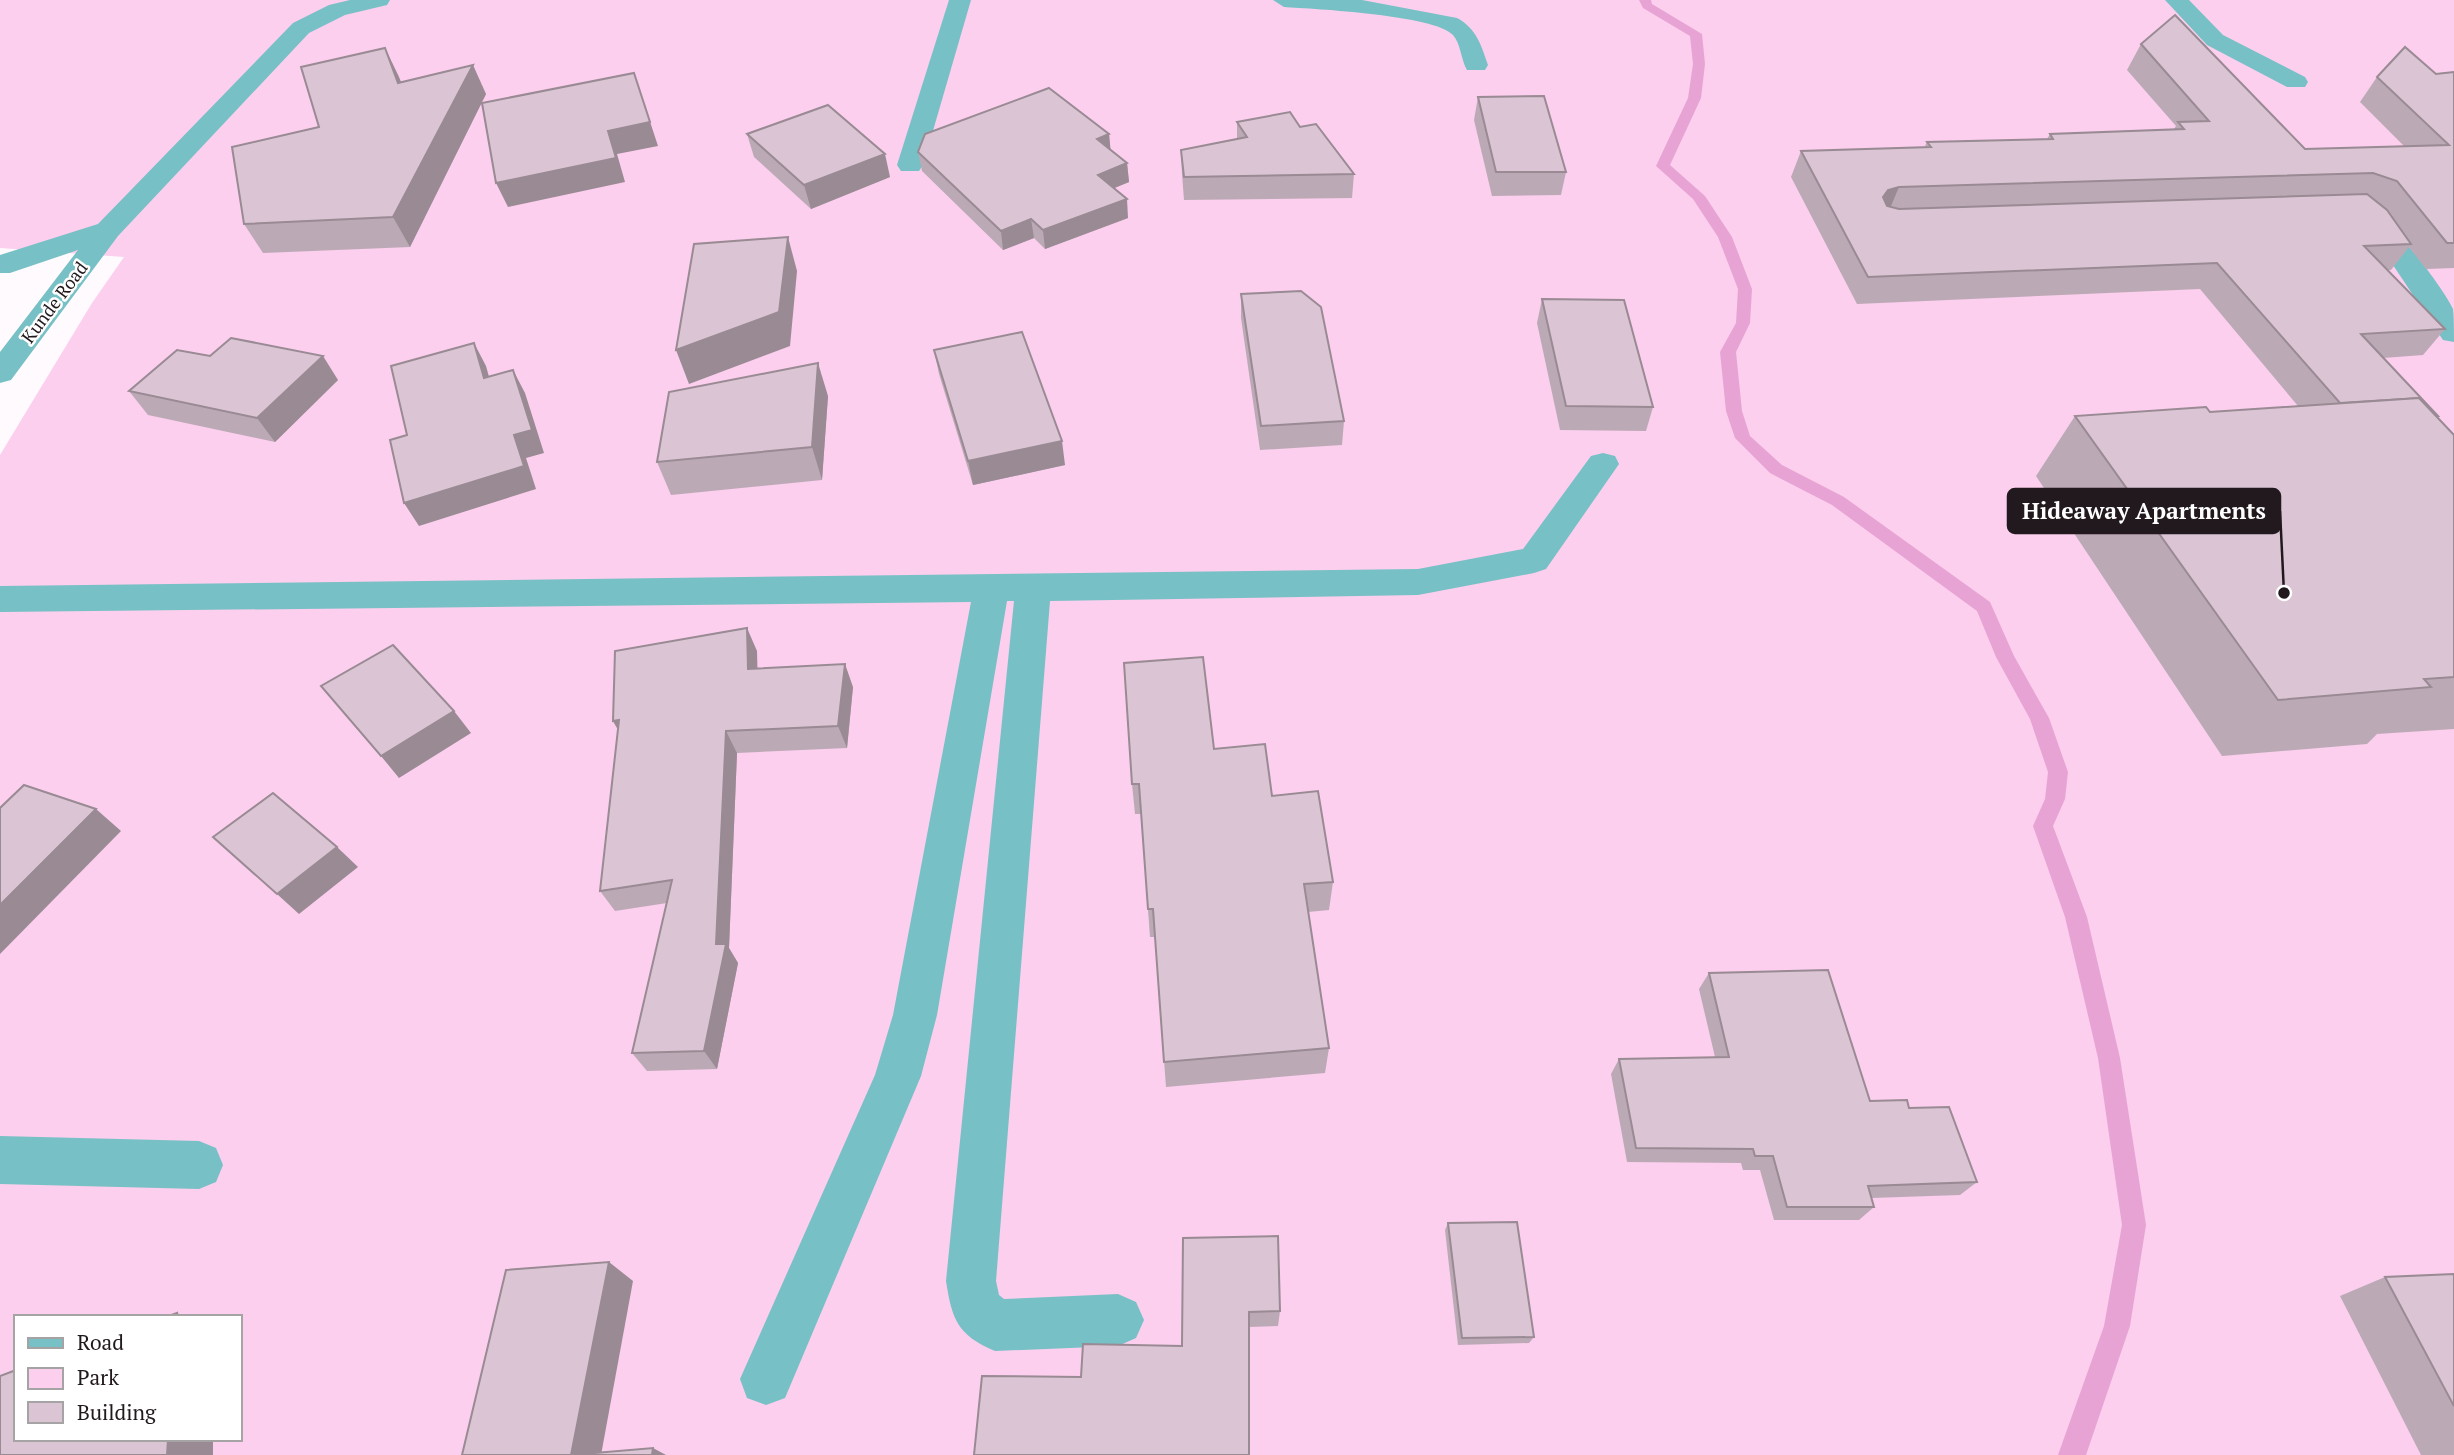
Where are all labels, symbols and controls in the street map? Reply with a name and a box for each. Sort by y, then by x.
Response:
street label: Kunde Road [15,256,93,348]
callout: Hideaway Apartments [2008,489,2280,533]
text: Hideaway Apartments [2022,495,2266,526]
legend [14,1315,242,1441]
text: Road [77,1328,124,1356]
text: Park [77,1363,119,1391]
text: Building [77,1398,157,1426]

